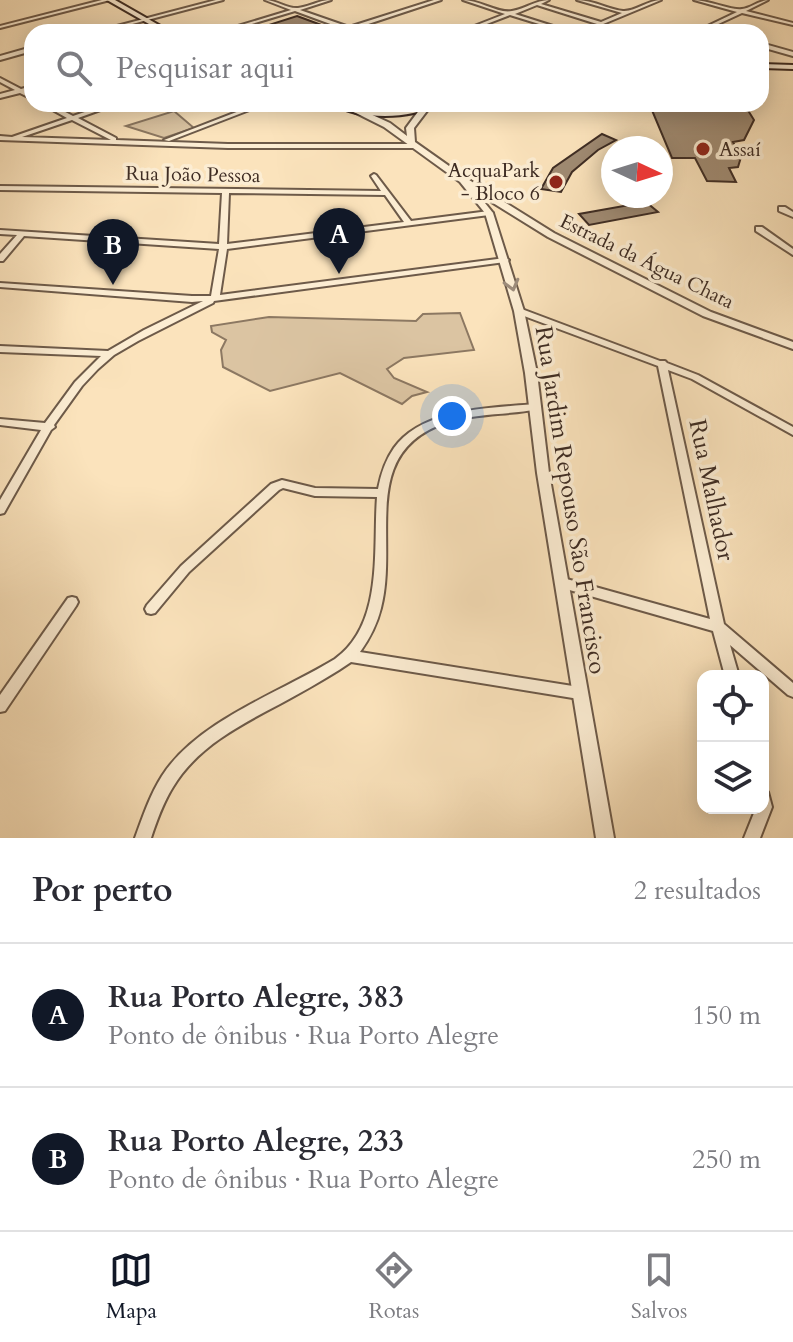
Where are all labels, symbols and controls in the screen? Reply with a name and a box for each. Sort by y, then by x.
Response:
search box [24,24,769,112]
icon: search [52,46,96,90]
text: Pesquisar aqui [116,48,294,89]
north arrow [601,136,673,208]
place label: Assaí [719,136,761,163]
marker: Assaí [694,140,712,158]
place label: AcquaPark - Bloco 6 [448,157,540,207]
street label: Rua João Pessoa [125,160,261,189]
marker: AcquaPark - Bloco 6 [547,173,565,191]
street label: Estrada da Água Chata [555,207,739,316]
pin: A [313,208,365,274]
pin: B [87,219,139,285]
one-way arrow [503,278,519,292]
street label: Rua Jardim Repouso São Francisco [527,324,614,677]
your location [432,396,472,436]
street label: Rua Malhador [680,416,743,564]
map controls [697,670,769,814]
button: locate [697,670,769,742]
button: layers [697,742,769,814]
text: Por perto [32,867,173,913]
text: 2 resultados [634,873,761,908]
text: Rua Porto Alegre, 383 [108,977,404,1018]
text: A [48,998,68,1033]
text: 150 m [692,998,761,1033]
text: Ponto de ônibus · Rua Porto Alegre [108,1018,499,1053]
text: Rua Porto Alegre, 233 [108,1121,404,1162]
text: B [49,1142,67,1177]
text: 250 m [692,1142,761,1177]
text: Ponto de ônibus · Rua Porto Alegre [108,1162,499,1197]
tab: Mapa [106,1248,157,1326]
tab: Rotas [368,1248,419,1326]
tab: Salvos [631,1248,687,1326]

